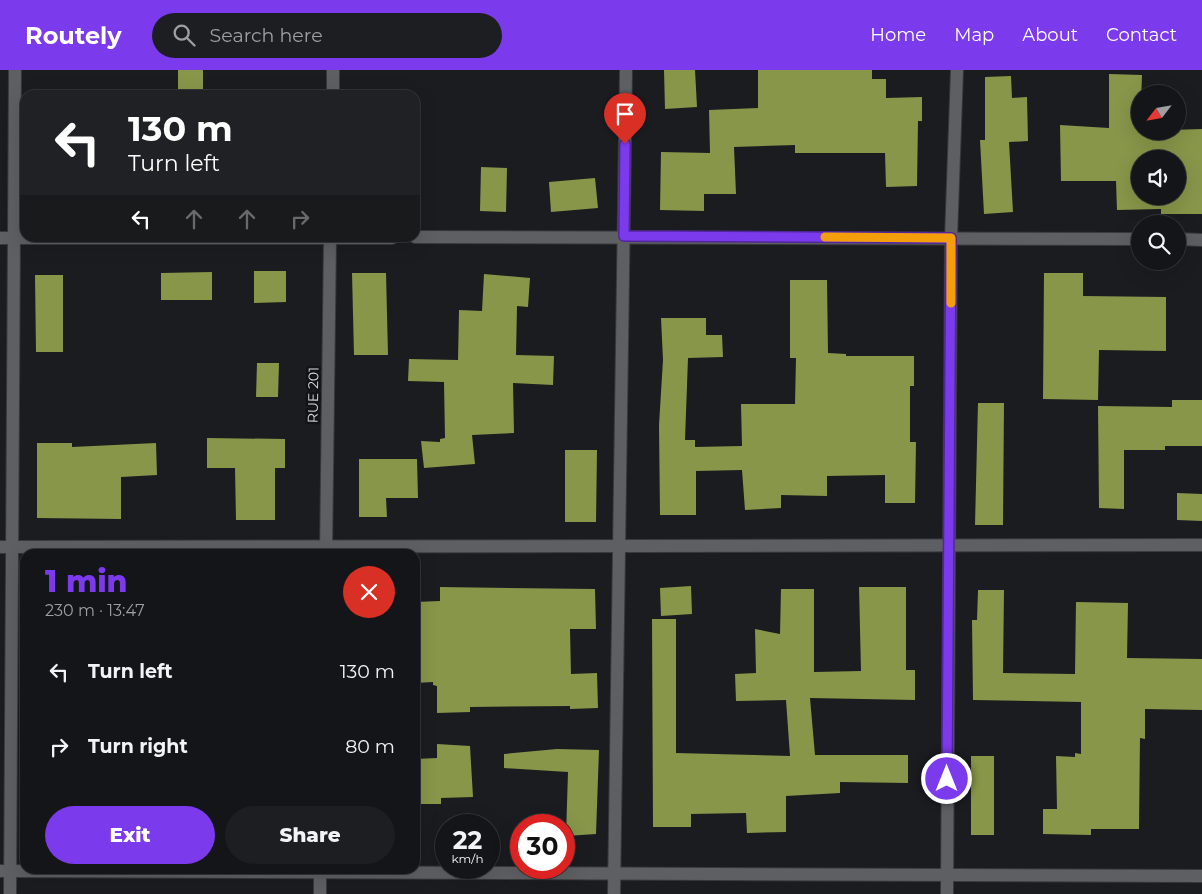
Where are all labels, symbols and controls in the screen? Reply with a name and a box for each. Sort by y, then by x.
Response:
search box [152,13,502,58]
text: Routely [25,21,122,50]
icon: search [170,21,198,49]
text: Search here [210,24,323,47]
text: Home [870,24,926,46]
text: Map [954,24,994,46]
text: About [1022,24,1078,46]
text: Contact [1106,24,1177,46]
north arrow [1131,85,1186,140]
map controls [1131,85,1186,270]
pin [604,93,646,144]
icon: arrive [611,100,639,128]
text: 130 m [128,107,233,150]
icon: left [45,110,110,175]
text: Turn left [128,150,220,177]
button: sound [1131,150,1186,205]
icon: left [127,205,155,233]
icon: ahead [180,205,208,233]
icon: ahead [233,205,261,233]
icon: right [286,205,314,233]
button: search [1131,215,1186,270]
street label: RUE 201 [304,367,322,423]
text: 1 min [45,563,128,600]
button: close [343,566,395,618]
text: 230 m · 13:47 [45,601,145,620]
icon: left [45,658,73,686]
text: Turn left [88,660,173,683]
text: 130 m [340,660,395,683]
icon: right [45,733,73,761]
text: Turn right [88,735,188,758]
text: 80 m [345,735,395,758]
position arrow [920,752,972,804]
button: Exit [45,806,215,864]
button: Share [225,806,395,864]
speed limit sign: 30 [510,814,575,879]
text: 22 [453,825,482,855]
text: km/h [451,851,484,866]

